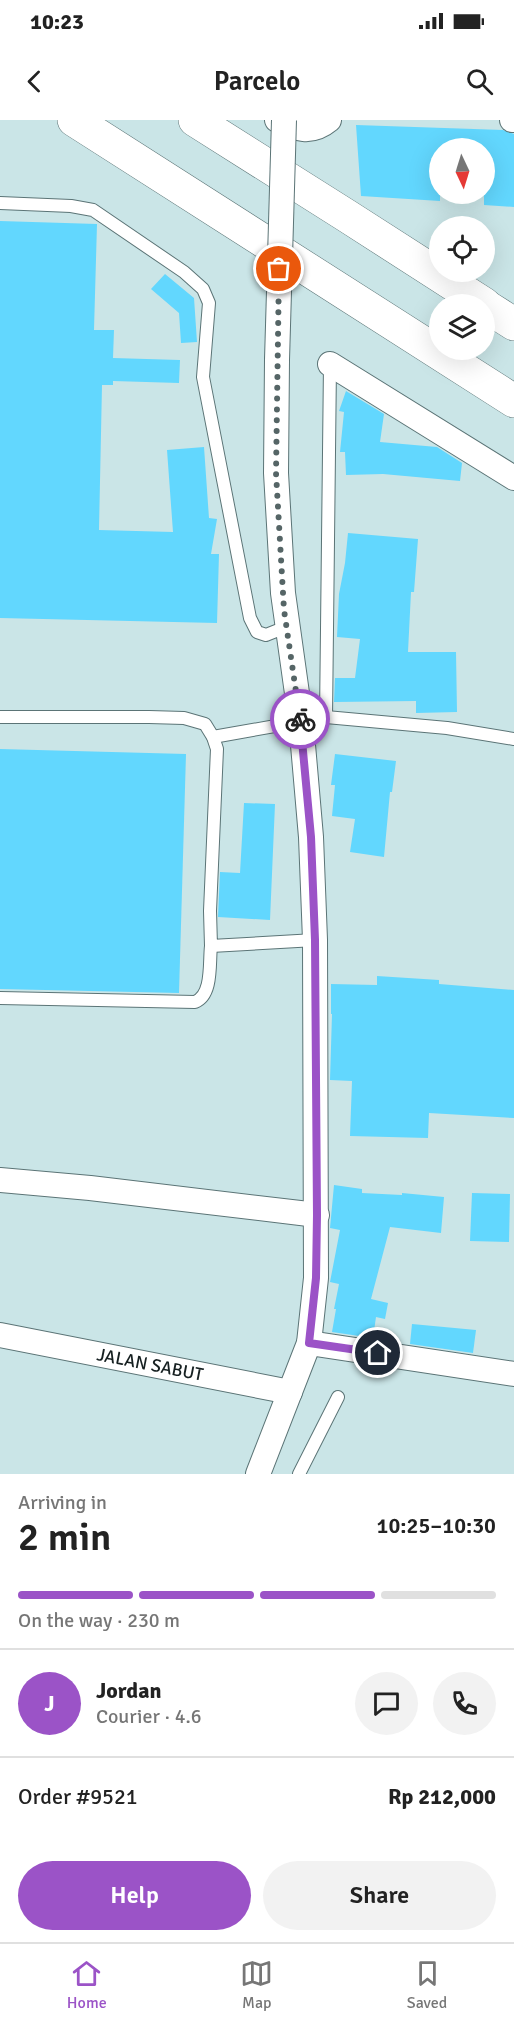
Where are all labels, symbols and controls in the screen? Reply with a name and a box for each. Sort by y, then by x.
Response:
text: 10:23 [30,8,84,35]
icon: back [18,65,51,98]
text: Parcelo [214,65,300,98]
icon: search [463,65,496,98]
north arrow [429,138,495,204]
map controls [429,138,495,360]
button: locate [429,216,495,282]
pin [253,243,304,294]
icon: bag [262,252,295,285]
button: layers [429,294,495,360]
courier [270,689,330,749]
icon: bike [284,703,317,736]
pin [352,1327,403,1378]
icon: home [361,1336,394,1369]
street label: JALAN SABUT [95,1343,205,1386]
text: Arriving in [18,1490,107,1515]
text: 10:25–10:30 [377,1512,496,1539]
text: 2 min [18,1513,111,1561]
text: On the way · 230 m [18,1608,180,1633]
button: chat [355,1672,418,1735]
button: phone [433,1672,496,1735]
text: Jordan [96,1677,162,1704]
text: J [44,1690,55,1717]
text: Courier · 4.6 [96,1704,202,1729]
text: Order #9521 [18,1783,138,1810]
text: Rp 212,000 [388,1783,496,1810]
button: Help [18,1861,251,1930]
button: Share [263,1861,496,1930]
tab: Home [67,1957,107,2013]
tab: Map [240,1957,273,2013]
tab: Saved [407,1957,447,2013]

